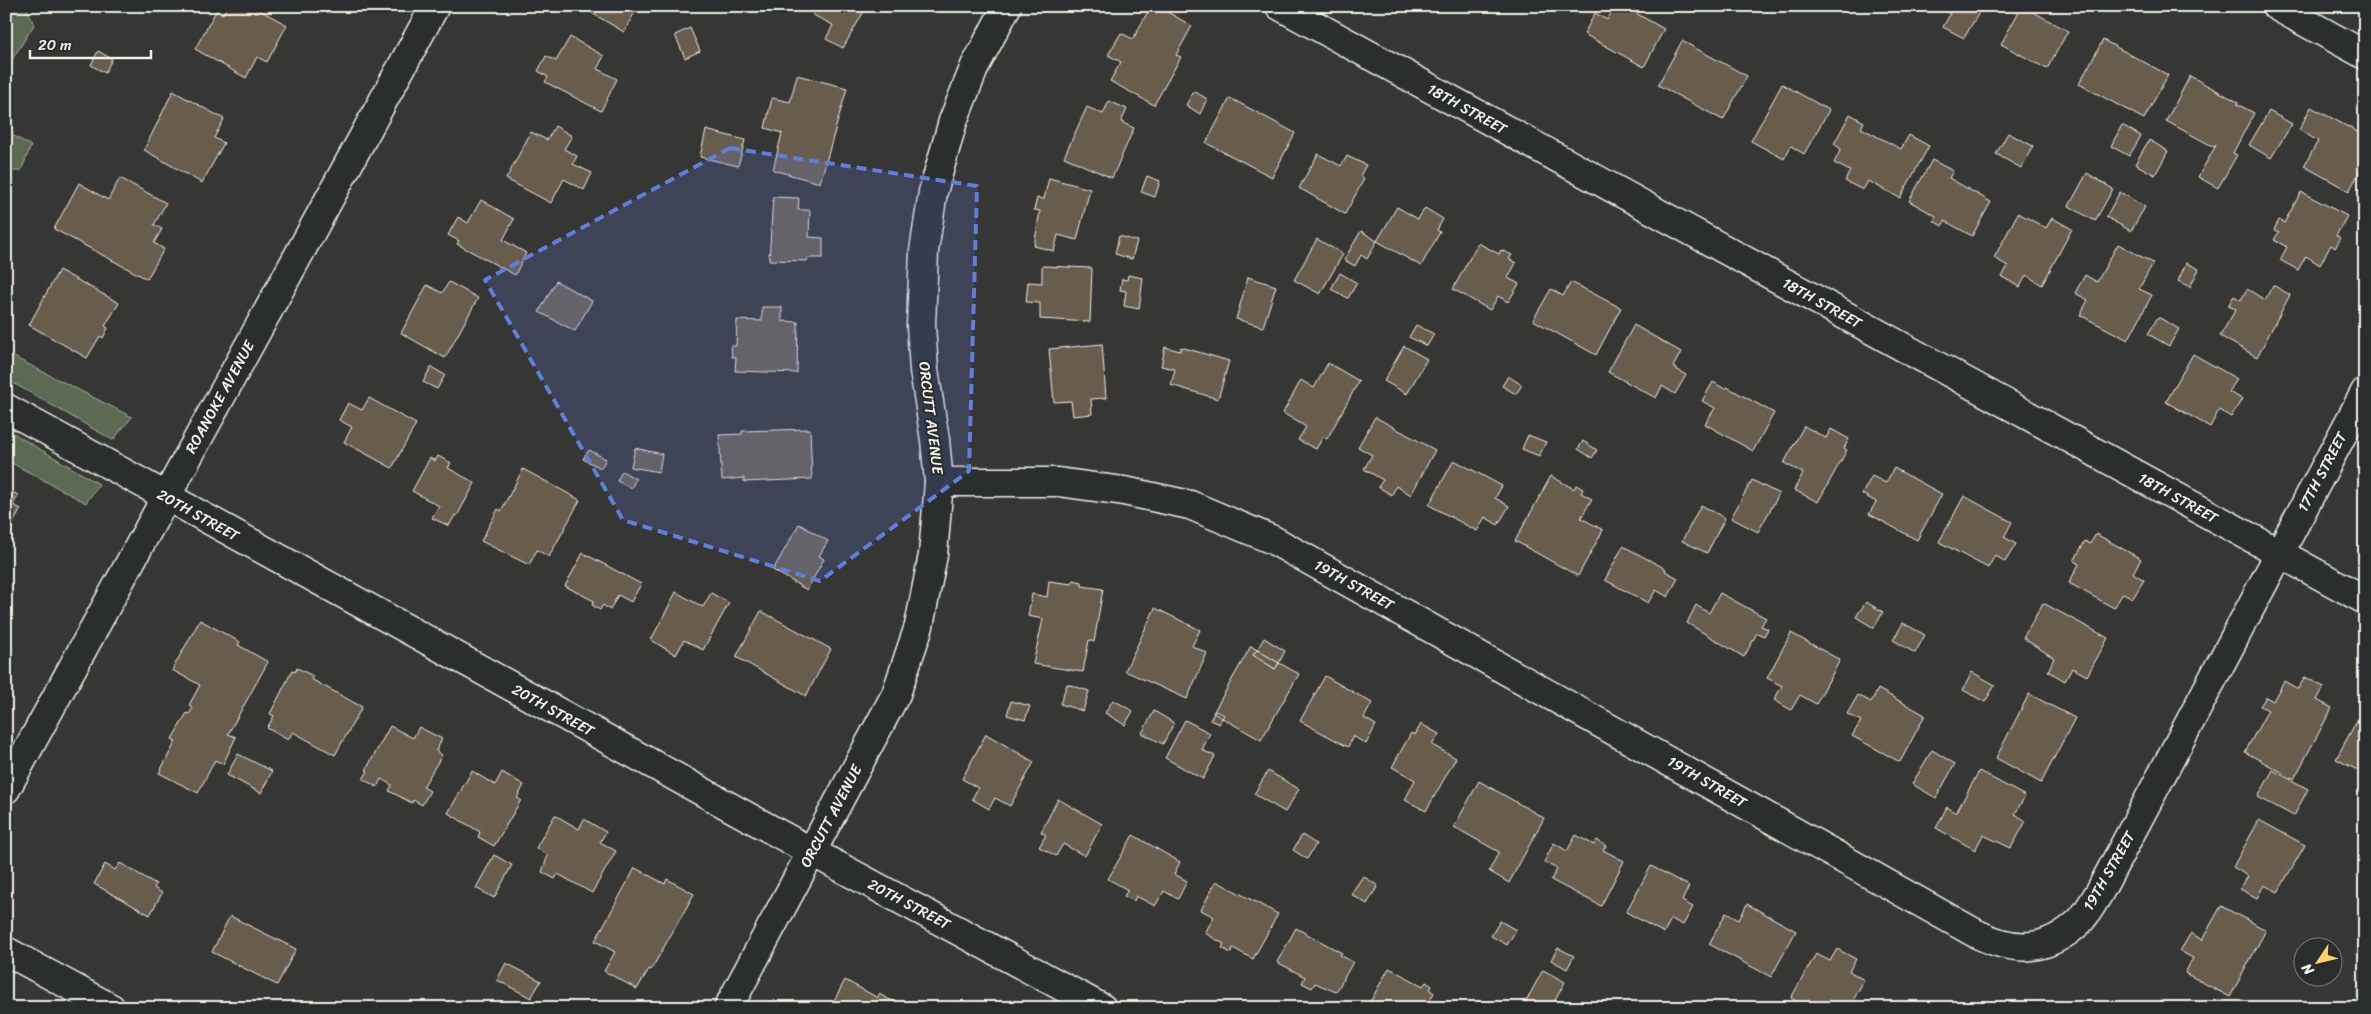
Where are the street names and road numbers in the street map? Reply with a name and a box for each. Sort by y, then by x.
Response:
street label: 18TH STREET [1422,76,1513,142]
street label: 18TH STREET [1777,270,1868,336]
street label: ROANOKE AVENUE [178,334,263,458]
street label: ORCUTT AVENUE [911,360,951,477]
street label: 17TH STREET [2290,426,2355,517]
street label: 18TH STREET [2133,465,2224,531]
street label: 20TH STREET [152,482,245,549]
street label: 19TH STREET [1309,552,1400,618]
street label: 20TH STREET [507,677,600,744]
street label: 19TH STREET [1662,749,1753,816]
street label: ORCUTT AVENUE [793,758,870,872]
street label: 19TH STREET [2076,825,2143,916]
street label: 20TH STREET [863,871,956,937]

